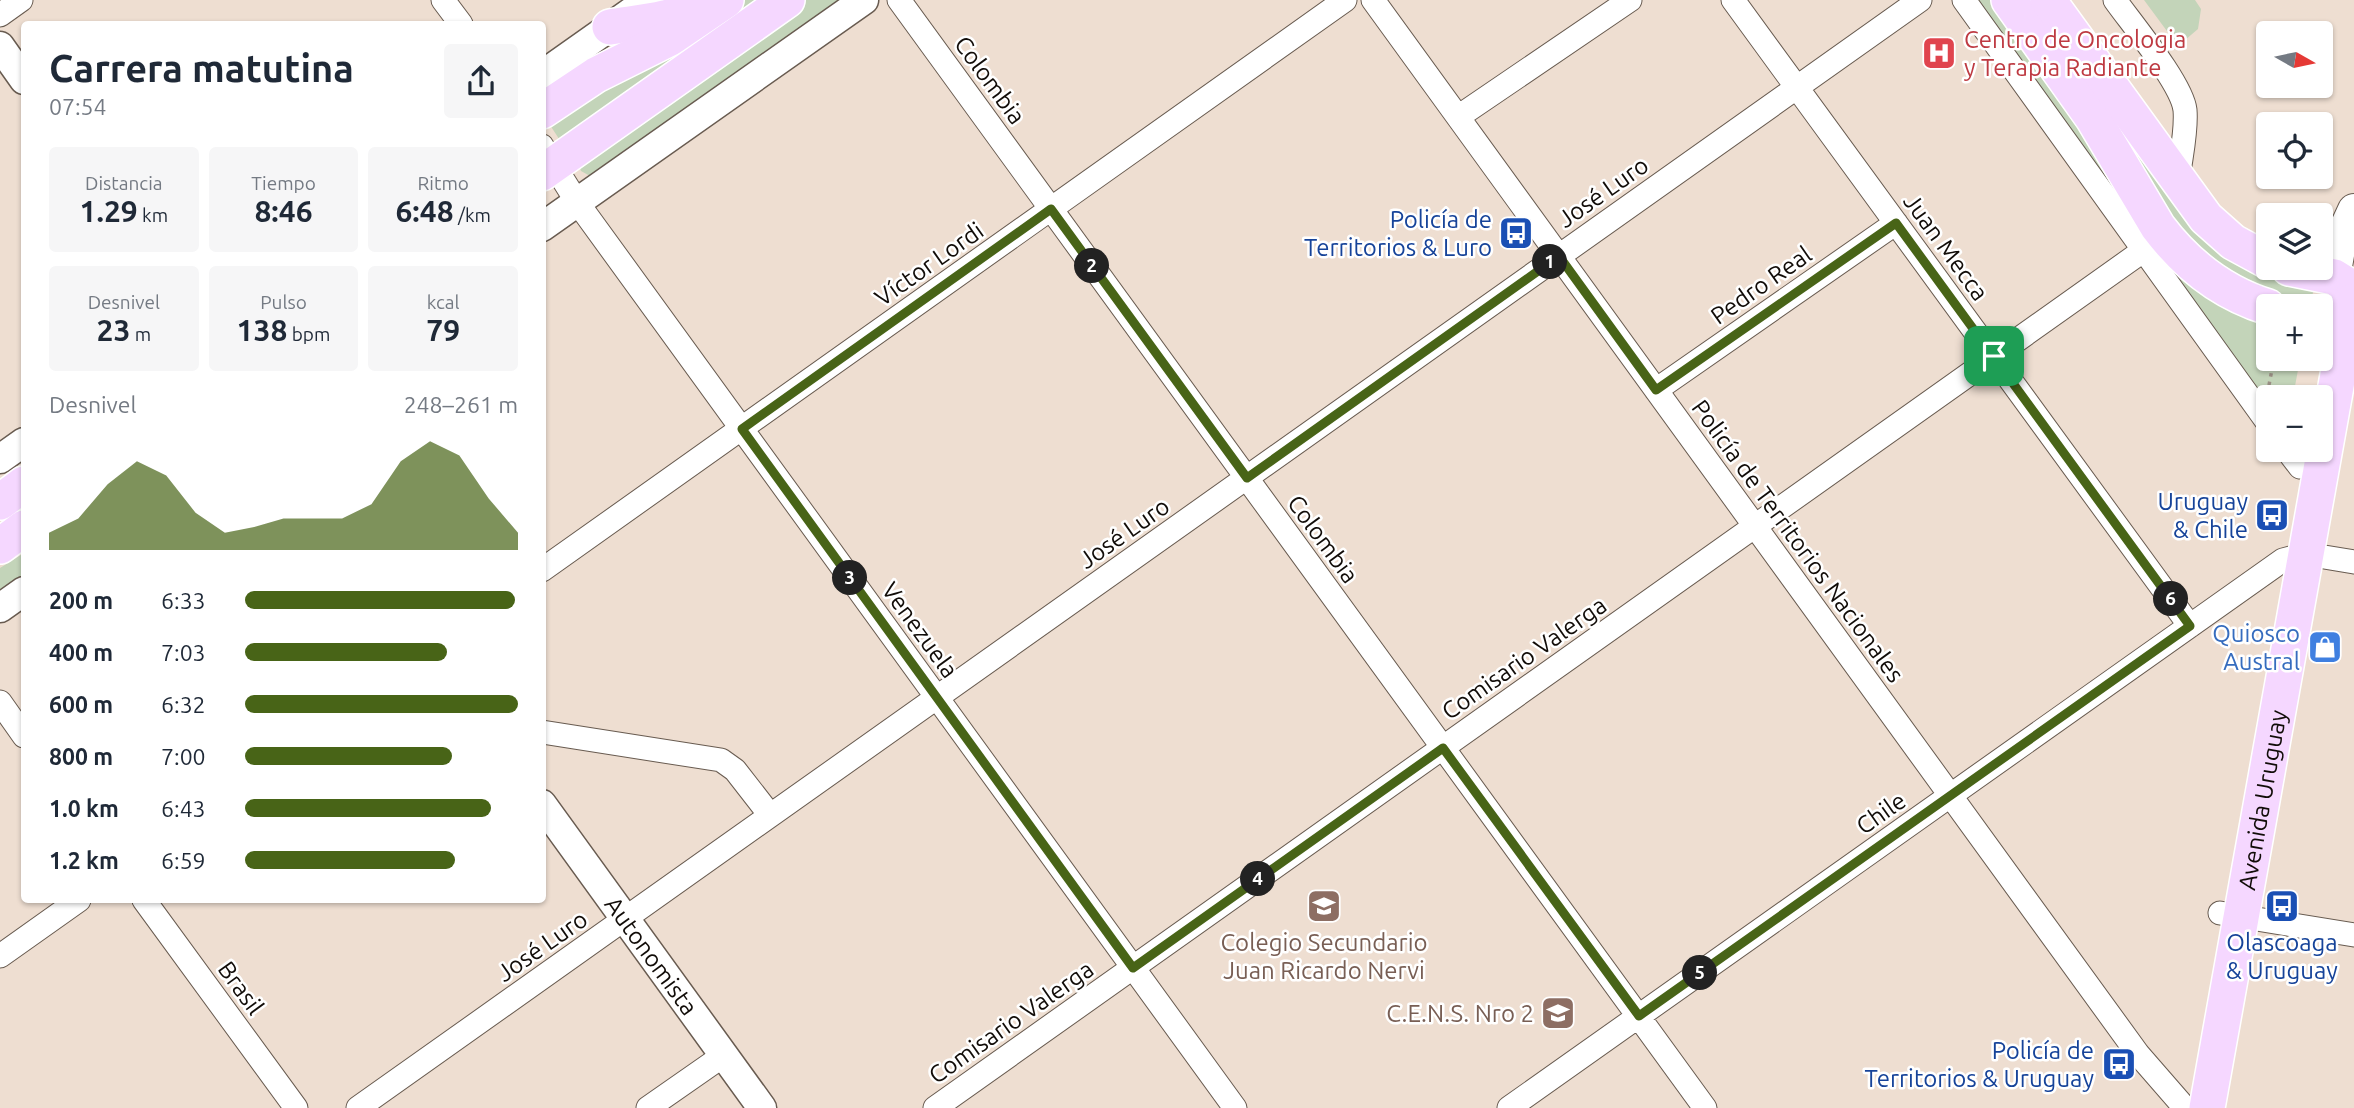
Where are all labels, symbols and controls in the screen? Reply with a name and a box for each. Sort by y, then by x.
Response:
north arrow [2256,21,2333,98]
map controls [2256,21,2333,462]
place label: Centro de Oncologia y Terapia Radiante [1964,26,2186,81]
street label: Colombia [949,31,1031,129]
hospital icon: Centro de Oncologia y Terapia Radiante [1920,34,1958,72]
button: share [444,44,518,118]
text: Carrera matutina [49,47,354,89]
text: 07:54 [49,94,107,119]
button: locate [2256,112,2333,189]
street label: José Luro [1553,151,1653,233]
text: Distancia [85,172,163,194]
text: Tiempo [251,172,316,194]
text: Ritmo [417,172,469,194]
street label: Juan Mecca [1898,188,1994,306]
text: 1.29 [80,194,138,228]
text: 8:46 [254,194,313,228]
text: 6:48 [395,194,454,228]
button: layers [2256,203,2333,280]
text: km [138,204,168,226]
text: /km [454,204,491,226]
place label: Policía de Territorios & Luro [1304,206,1492,261]
bus stop icon: Policía de Territorios & Luro [1497,214,1535,252]
street label: Víctor Lordi [870,217,988,311]
street label: Pedro Real [1706,241,1816,329]
pin: 1 [1532,244,1568,280]
pin: 2 [1074,248,1110,284]
text: 1 [1544,250,1555,272]
text: 2 [1086,254,1097,276]
text: Desnivel [88,291,160,313]
text: Pulso [260,291,307,313]
text: kcal [427,291,460,313]
button: + [2256,294,2333,371]
text: 23 [97,313,130,347]
text: 138 [237,313,287,347]
text: 79 [426,313,460,347]
text: m [130,323,151,345]
text: bpm [287,323,330,345]
pin [1964,326,2024,386]
icon: arrive [1975,337,2013,375]
button: − [2256,385,2333,462]
text: Desnivel [49,392,137,417]
text: 248–261 m [404,392,518,417]
street label: Policía de Territorios Nacionales [1687,395,1909,687]
place label: Uruguay & Chile [2157,488,2248,543]
street label: Colombia [1282,490,1364,588]
street label: José Luro [1074,492,1174,574]
bus stop icon: Uruguay & Chile [2253,496,2291,534]
pin: 3 [832,560,868,596]
text: 3 [844,566,855,588]
street label: Venezuela [876,577,964,683]
pin: 6 [2154,582,2188,616]
text: 6 [2165,587,2176,609]
text: 200 m [49,588,113,613]
text: 6:33 [161,588,206,613]
street label: Comisario Valerga [1437,591,1611,725]
place label: Quiosco Austral [2212,620,2300,675]
shop icon: Quiosco Austral [2306,628,2344,666]
text: 400 m [49,640,113,665]
text: 7:03 [161,640,206,665]
text: 600 m [49,692,113,717]
text: 6:32 [161,692,206,717]
street label: Avenida Uruguay [2233,707,2291,892]
text: 800 m [49,744,113,769]
text: 7:00 [161,744,206,769]
street label: Chile [1851,787,1911,839]
text: 1.0 km [49,796,119,821]
text: 6:43 [161,796,206,821]
text: 1.2 km [49,848,119,873]
text: 6:59 [161,848,206,873]
pin: 4 [1240,862,1276,896]
text: 4 [1252,867,1263,889]
school or university icon: Colegio Secundario Juan Ricardo Nervi [1305,887,1343,925]
bus stop icon: Olascoaga & Uruguay [2263,887,2301,925]
street label: Autonomista [600,891,703,1020]
street label: José Luro [492,905,592,987]
place label: Colegio Secundario Juan Ricardo Nervi [1220,929,1428,984]
place label: Olascoaga & Uruguay [2226,929,2338,984]
street label: Comisario Valerga [924,955,1098,1089]
street label: Brasil [213,956,269,1020]
pin: 5 [1682,956,1718,990]
text: 5 [1694,961,1705,983]
school or university icon: C.E.N.S. Nro 2 [1539,994,1577,1032]
place label: C.E.N.S. Nro 2 [1386,1000,1534,1027]
place label: Policía de Territorios & Uruguay [1864,1037,2094,1092]
bus stop icon: Policía de Territorios & Uruguay [2100,1045,2138,1083]

